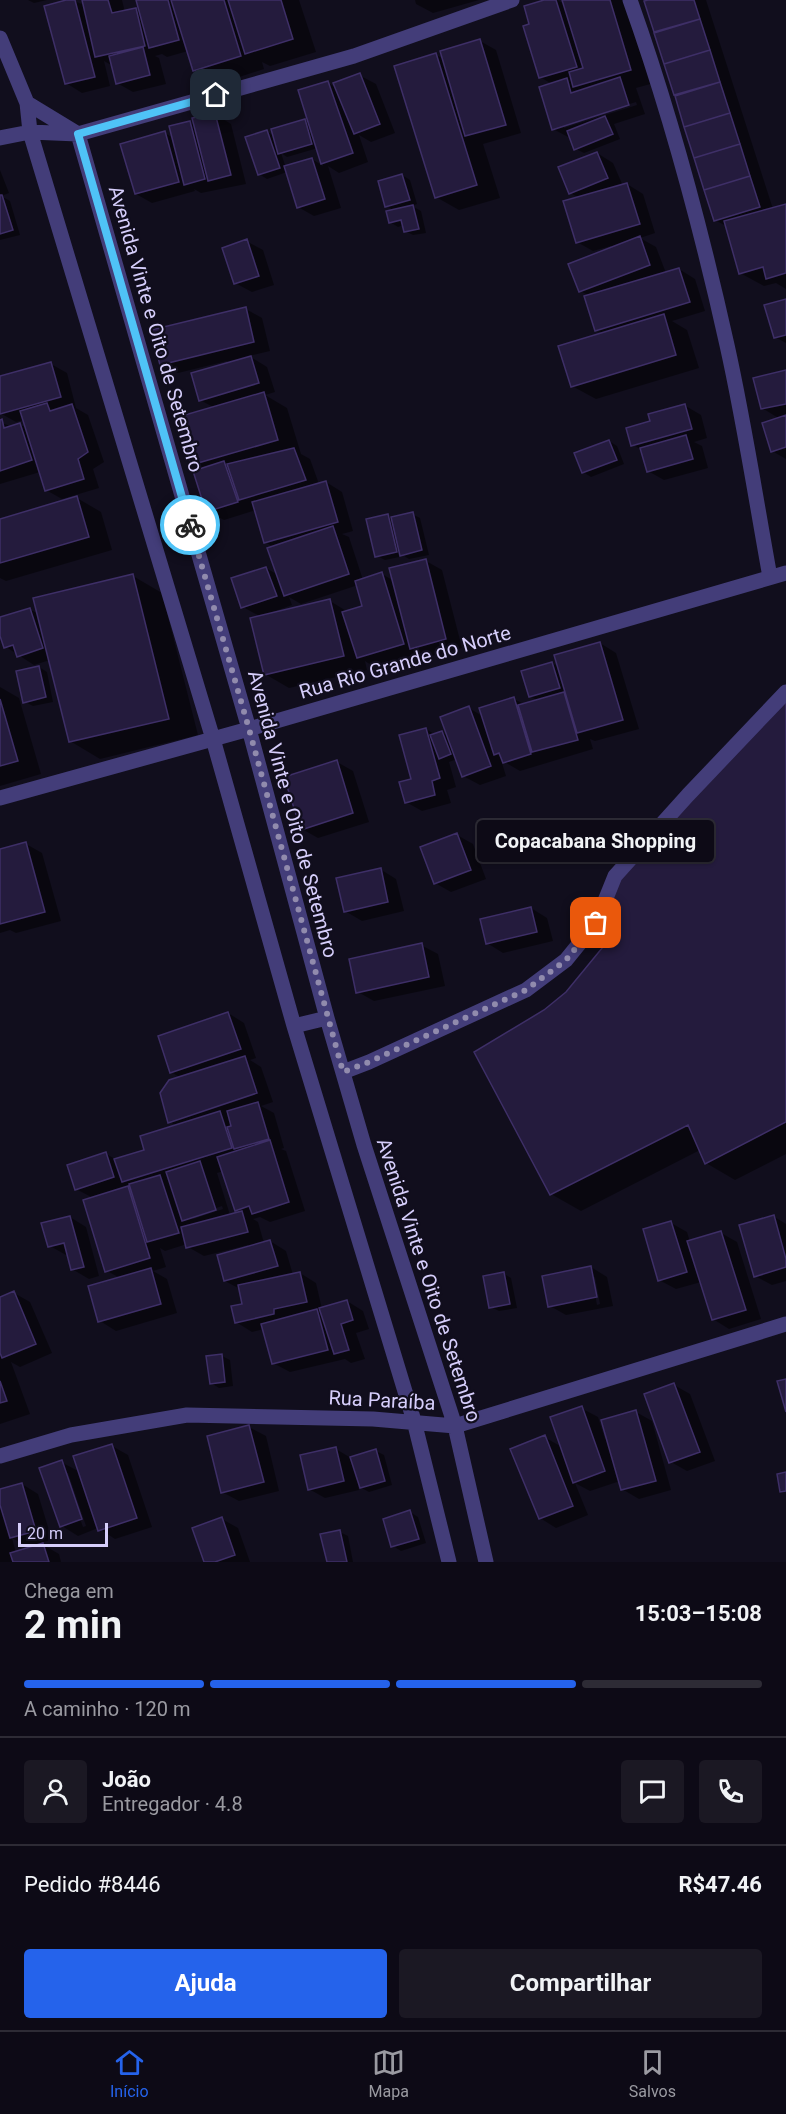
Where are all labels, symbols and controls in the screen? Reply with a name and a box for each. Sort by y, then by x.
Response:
pin [190,69,241,120]
icon: home [199,78,232,111]
street label: Avenida Vinte e Oito de Setembro [104,183,208,475]
courier [160,495,220,555]
icon: bike [174,509,207,542]
street label: Rua Rio Grande do Norte [296,620,514,704]
street label: Avenida Vinte e Oito de Setembro [243,668,343,960]
callout: Copacabana Shopping [478,821,714,863]
text: Copacabana Shopping [495,829,696,853]
pin [570,897,621,948]
icon: bag [579,906,612,939]
street label: Avenida Vinte e Oito de Setembro [372,1135,486,1425]
street label: Rua Paraíba [328,1385,436,1415]
scale bar [18,1520,108,1548]
text: 20 m [27,1524,63,1543]
text: Chega em [24,1579,114,1603]
text: 15:03–15:08 [635,1601,762,1626]
text: 2 min [24,1602,122,1648]
text: A caminho · 120 m [24,1697,191,1721]
button: person [24,1760,87,1823]
button: chat [621,1760,684,1823]
button: phone [699,1760,762,1823]
text: João [102,1767,151,1792]
text: Entregador · 4.8 [102,1792,243,1816]
text: Pedido #8446 [24,1872,161,1897]
text: R$47.46 [678,1872,762,1897]
button: Ajuda [24,1949,387,2018]
button: Compartilhar [399,1949,762,2018]
tab: Início [110,2046,149,2101]
tab: Mapa [369,2046,409,2101]
tab: Salvos [629,2046,676,2101]

